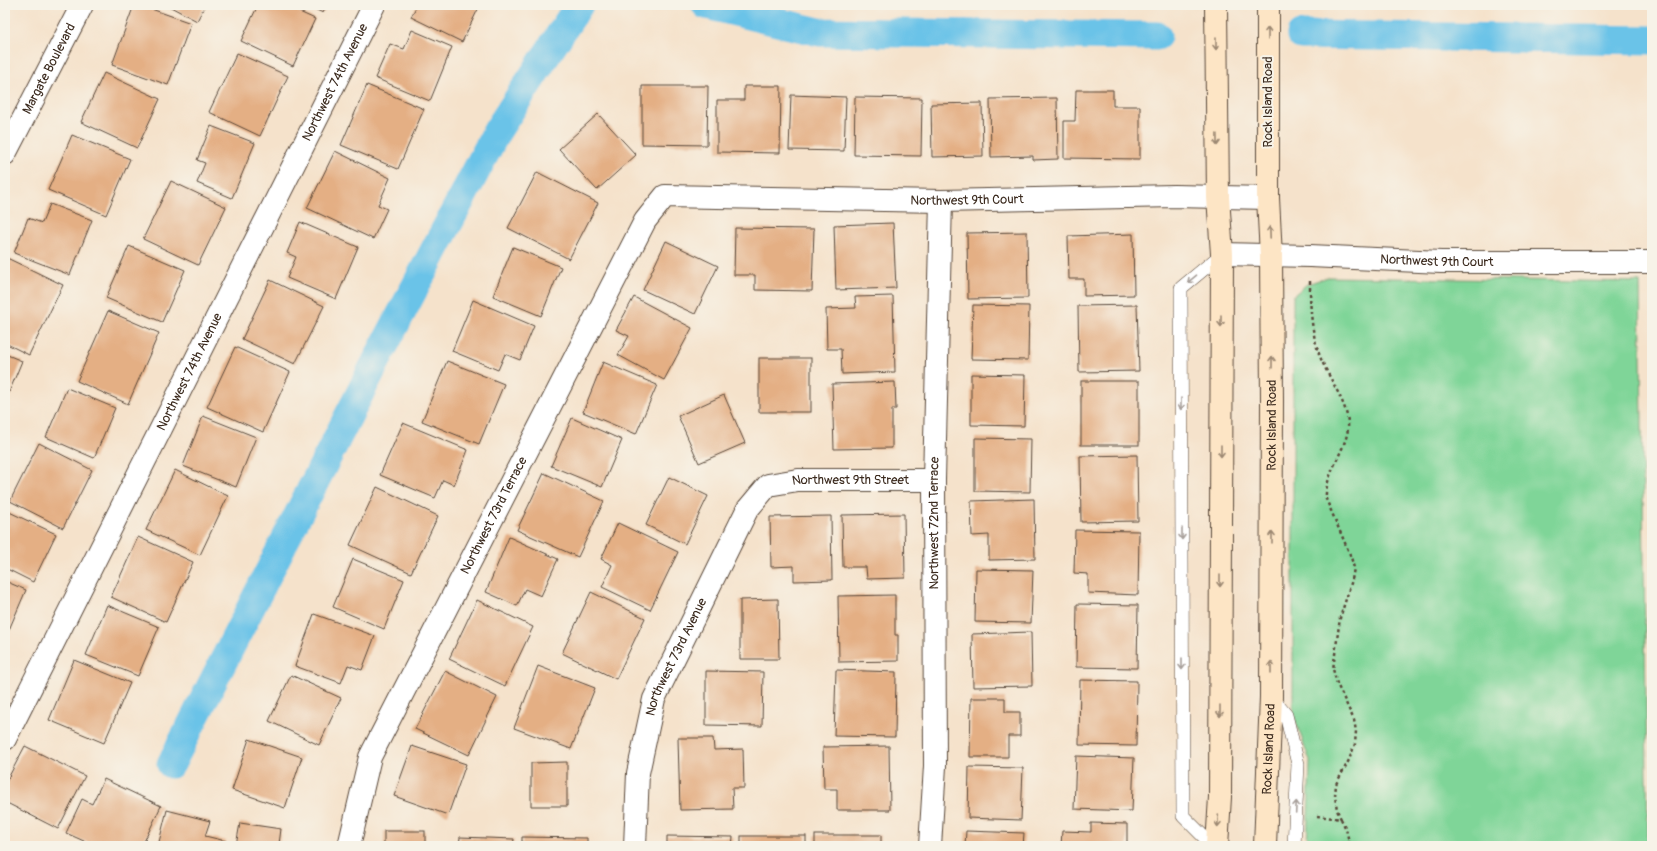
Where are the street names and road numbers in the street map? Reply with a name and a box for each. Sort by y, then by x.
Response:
street label: Northwest 74th Avenue [299,20,372,144]
street label: Margate Boulevard [19,21,79,117]
street label: Rock Island Road [1260,56,1276,148]
street label: Northwest 9th Court [910,191,1025,209]
street label: Northwest 9th Court [1380,251,1494,270]
street label: Northwest 74th Avenue [153,310,226,433]
street label: Rock Island Road [1264,380,1280,471]
street label: Northwest 73rd Terrace [457,453,531,577]
street label: Northwest 72nd Terrace [926,456,943,590]
street label: Northwest 9th Street [791,472,910,489]
street label: Northwest 73rd Avenue [643,595,711,717]
street label: Rock Island Road [1259,703,1279,795]

